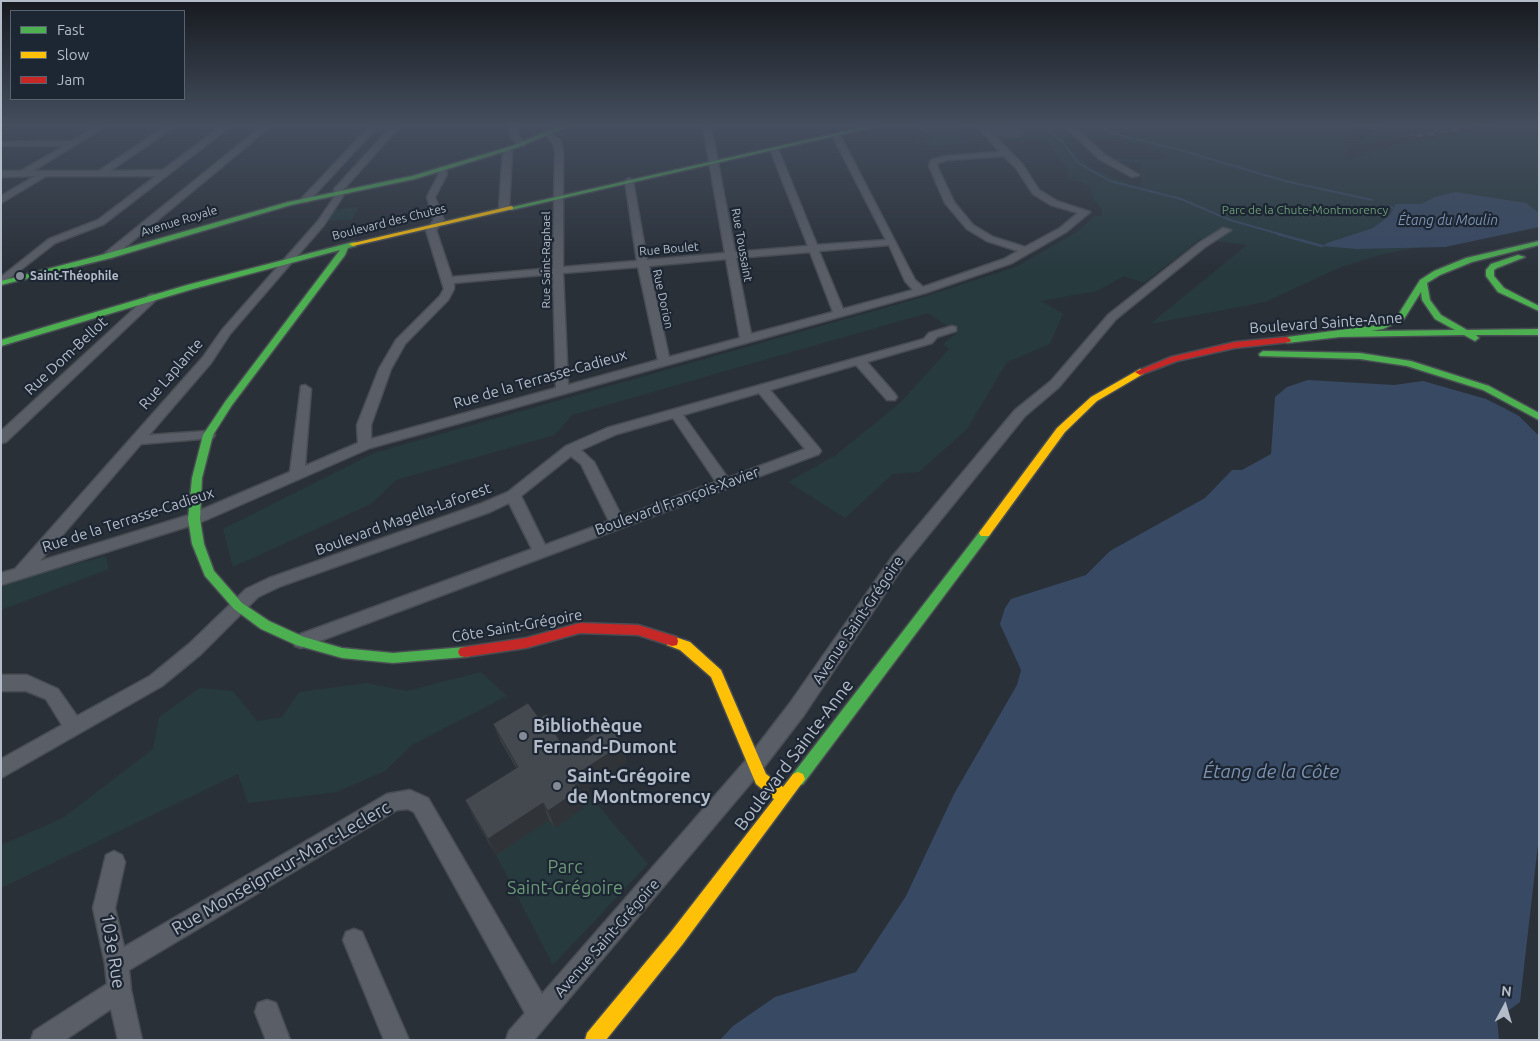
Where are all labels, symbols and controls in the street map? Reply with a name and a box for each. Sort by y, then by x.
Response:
legend [10,10,185,100]
text: Fast [57,21,84,38]
text: Slow [57,46,89,63]
text: Jam [57,71,85,88]
street label: Boulevard des Chutes [331,201,447,243]
street label: Avenue Royale [139,203,219,239]
park label: Parc de la Chute-Montmorency [1222,203,1388,217]
street label: Rue Toussaint [728,207,756,283]
street label: Rue Saint-Raphael [539,211,553,309]
water label: Étang du Moulin [1398,212,1498,228]
street label: Rue Boulet [639,239,699,259]
street label: Rue Dorion [650,268,676,330]
place label: Saint-Théophile [30,269,119,283]
marker: Saint-Théophile [14,270,26,282]
street label: Boulevard Sainte-Anne [1249,309,1403,337]
street label: Rue Dom-Bellot [21,313,111,399]
street label: Rue Laplante [135,335,207,413]
street label: Rue de la Terrasse-Cadieux [451,346,629,412]
street label: Boulevard François-Xavier [593,463,761,539]
street label: Boulevard Magella-Laforest [313,479,493,559]
street label: Rue de la Terrasse-Cadieux [40,484,216,556]
street label: Avenue Saint-Grégoire [808,553,908,687]
street label: Côte Saint-Grégoire [450,606,584,646]
street label: Boulevard Sainte-Anne [730,675,858,835]
place label: Bibliothèque Fernand-Dumont [533,715,677,758]
marker: Bibliothèque Fernand-Dumont [517,730,529,742]
water label: Étang de la Côte [1203,761,1339,783]
place label: Saint-Grégoire de Montmorency [567,765,711,808]
marker: Saint-Grégoire de Montmorency [551,780,563,792]
street label: Rue Monseigneur-Marc-Leclerc [168,796,394,940]
park label: Parc Saint-Grégoire [507,856,623,899]
street label: Avenue Saint-Grégoire [551,875,663,1001]
street label: 103e Rue [96,912,130,990]
north arrow [1480,981,1530,1031]
text: N [1501,983,1513,1000]

